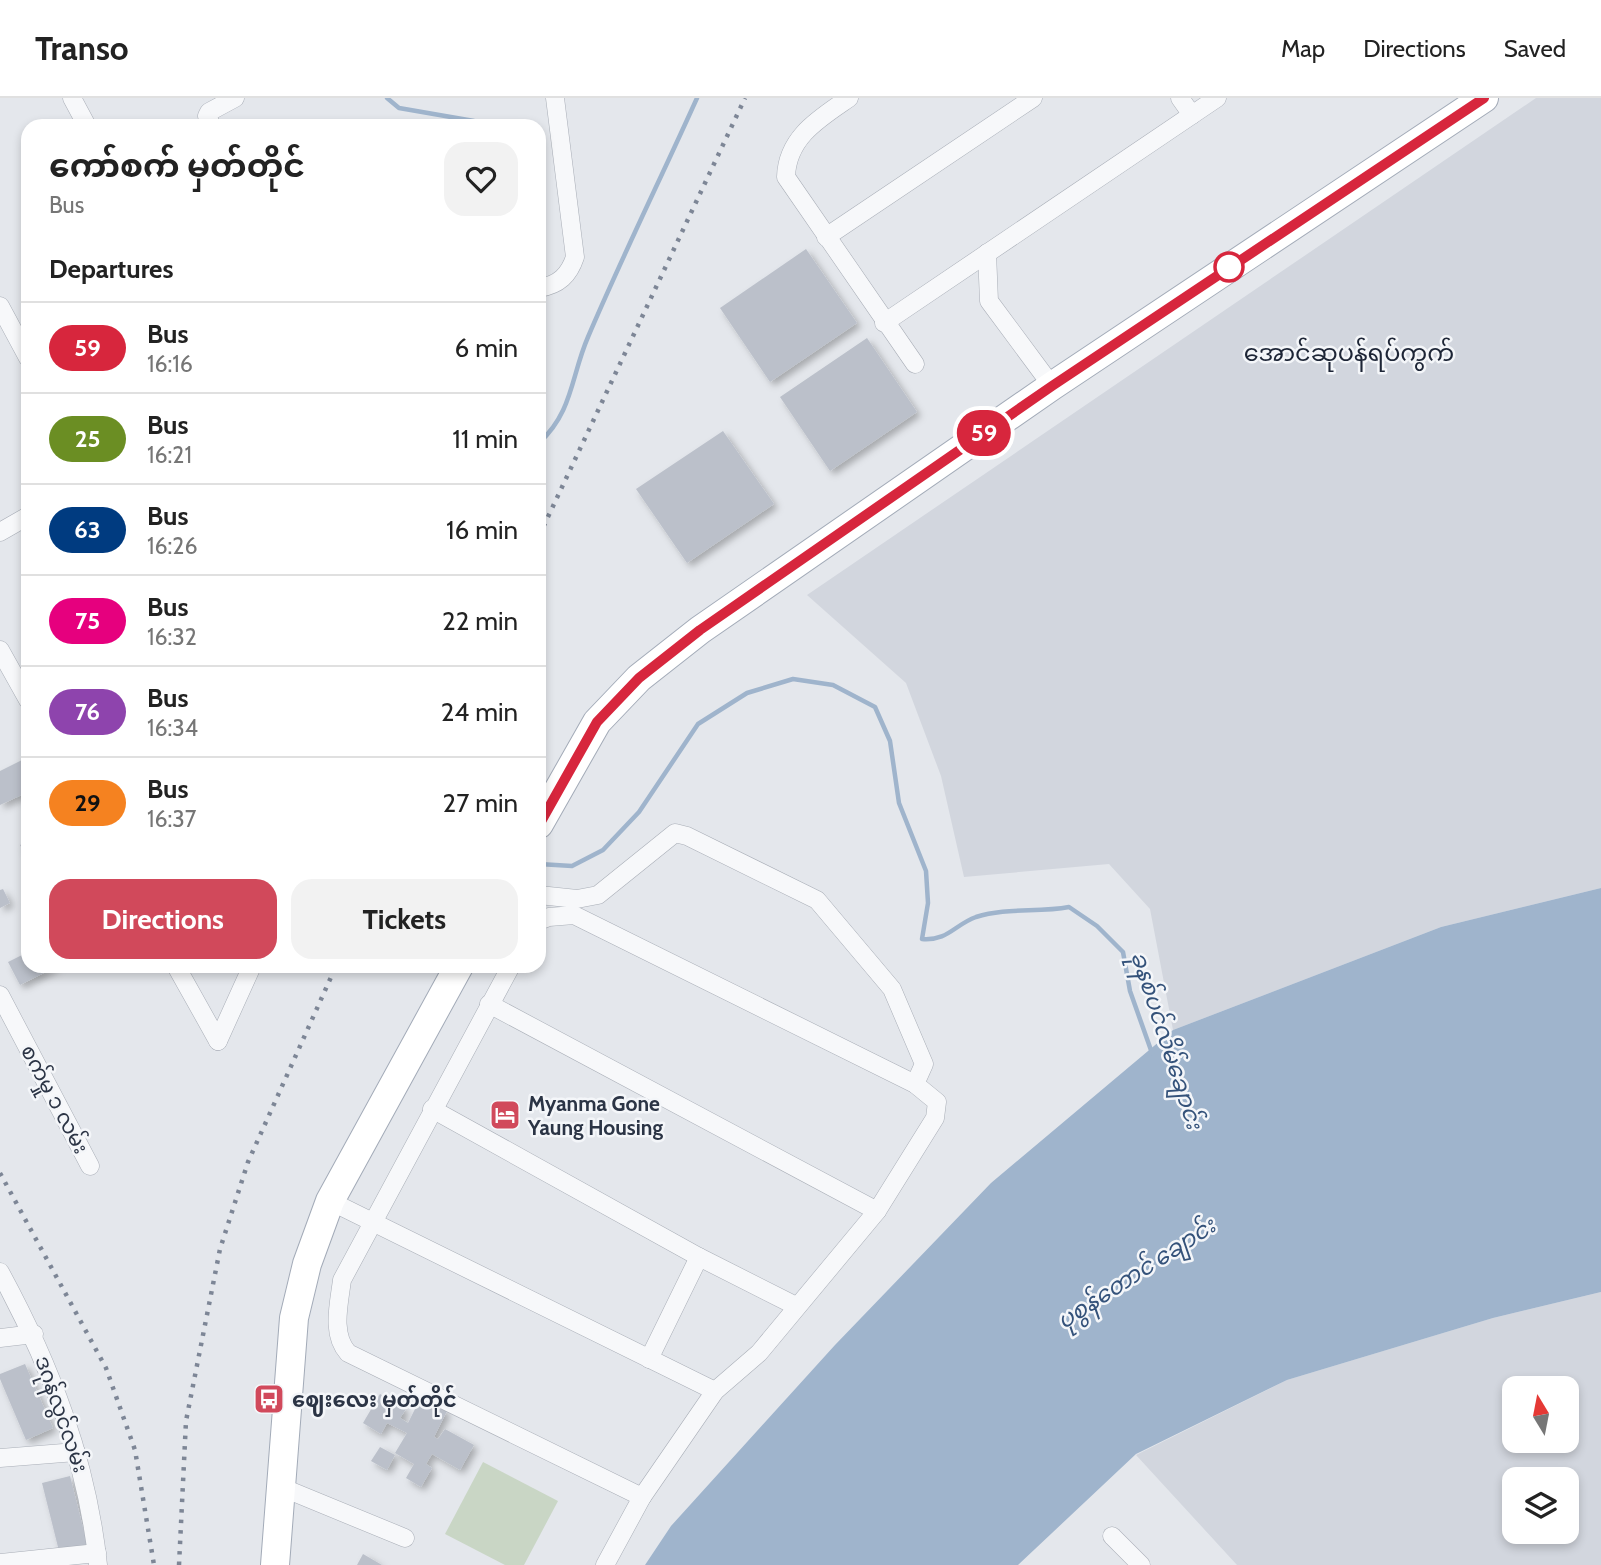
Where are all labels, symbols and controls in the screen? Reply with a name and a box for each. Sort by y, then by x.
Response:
text: Transo [35,28,129,68]
text: Map [1281,34,1325,63]
text: Directions [1363,34,1466,63]
text: Saved [1504,34,1566,63]
button: heart [444,142,518,216]
text: ကော်စက် မှတ်တိုင် [49,145,305,185]
text: Bus [49,191,84,219]
unlabelled marker [1214,252,1244,282]
text: Departures [49,253,173,285]
text: Bus [147,318,188,350]
text: 6 min [455,332,518,364]
text: 59 [74,333,101,362]
district label: အောင်ဆုပန်ရပ်ကွက် [1244,337,1454,372]
text: 16:16 [147,350,193,378]
text: Bus [147,409,188,441]
line badge: 59 [953,410,1016,456]
text: 59 [971,418,997,447]
text: 11 min [452,423,518,455]
text: 25 [75,424,100,453]
text: 16:21 [147,441,192,469]
text: Bus [147,500,188,532]
text: 16 min [446,514,518,546]
text: 63 [74,515,101,544]
text: 16:26 [147,532,197,560]
text: Bus [147,591,188,623]
text: 22 min [442,605,518,637]
text: 75 [75,606,100,635]
text: 16:32 [147,623,197,651]
text: Bus [147,682,188,714]
text: 24 min [441,696,518,728]
text: 76 [75,697,100,726]
text: 16:34 [147,714,198,742]
text: Bus [147,773,188,805]
text: 27 min [443,787,518,819]
text: 29 [74,788,101,817]
text: 16:37 [147,805,196,833]
button: Directions [49,879,277,959]
button: Tickets [291,879,518,959]
water label: ခုနစ်ပင်လိမ်ချောင်း [1120,947,1211,1136]
street label: စက်မှု ၁ လမ်း [11,1039,97,1160]
place label: Myanma Gone Yaung Housing [527,1091,663,1140]
hotel icon: Myanma Gone Yaung Housing [488,1098,522,1132]
water label: ပုစွန်တောင် ချောင်း [1050,1209,1225,1339]
street label: ဒဂုန်လွင်လမ်း [26,1351,96,1477]
north arrow [1502,1376,1578,1452]
map controls [1502,1376,1579,1544]
bus stop icon: ဈေးလေး မှတ်တိုင် [252,1382,286,1416]
place label: ဈေးလေး မှတ်တိုင် [292,1384,457,1417]
button: layers [1502,1467,1579,1544]

